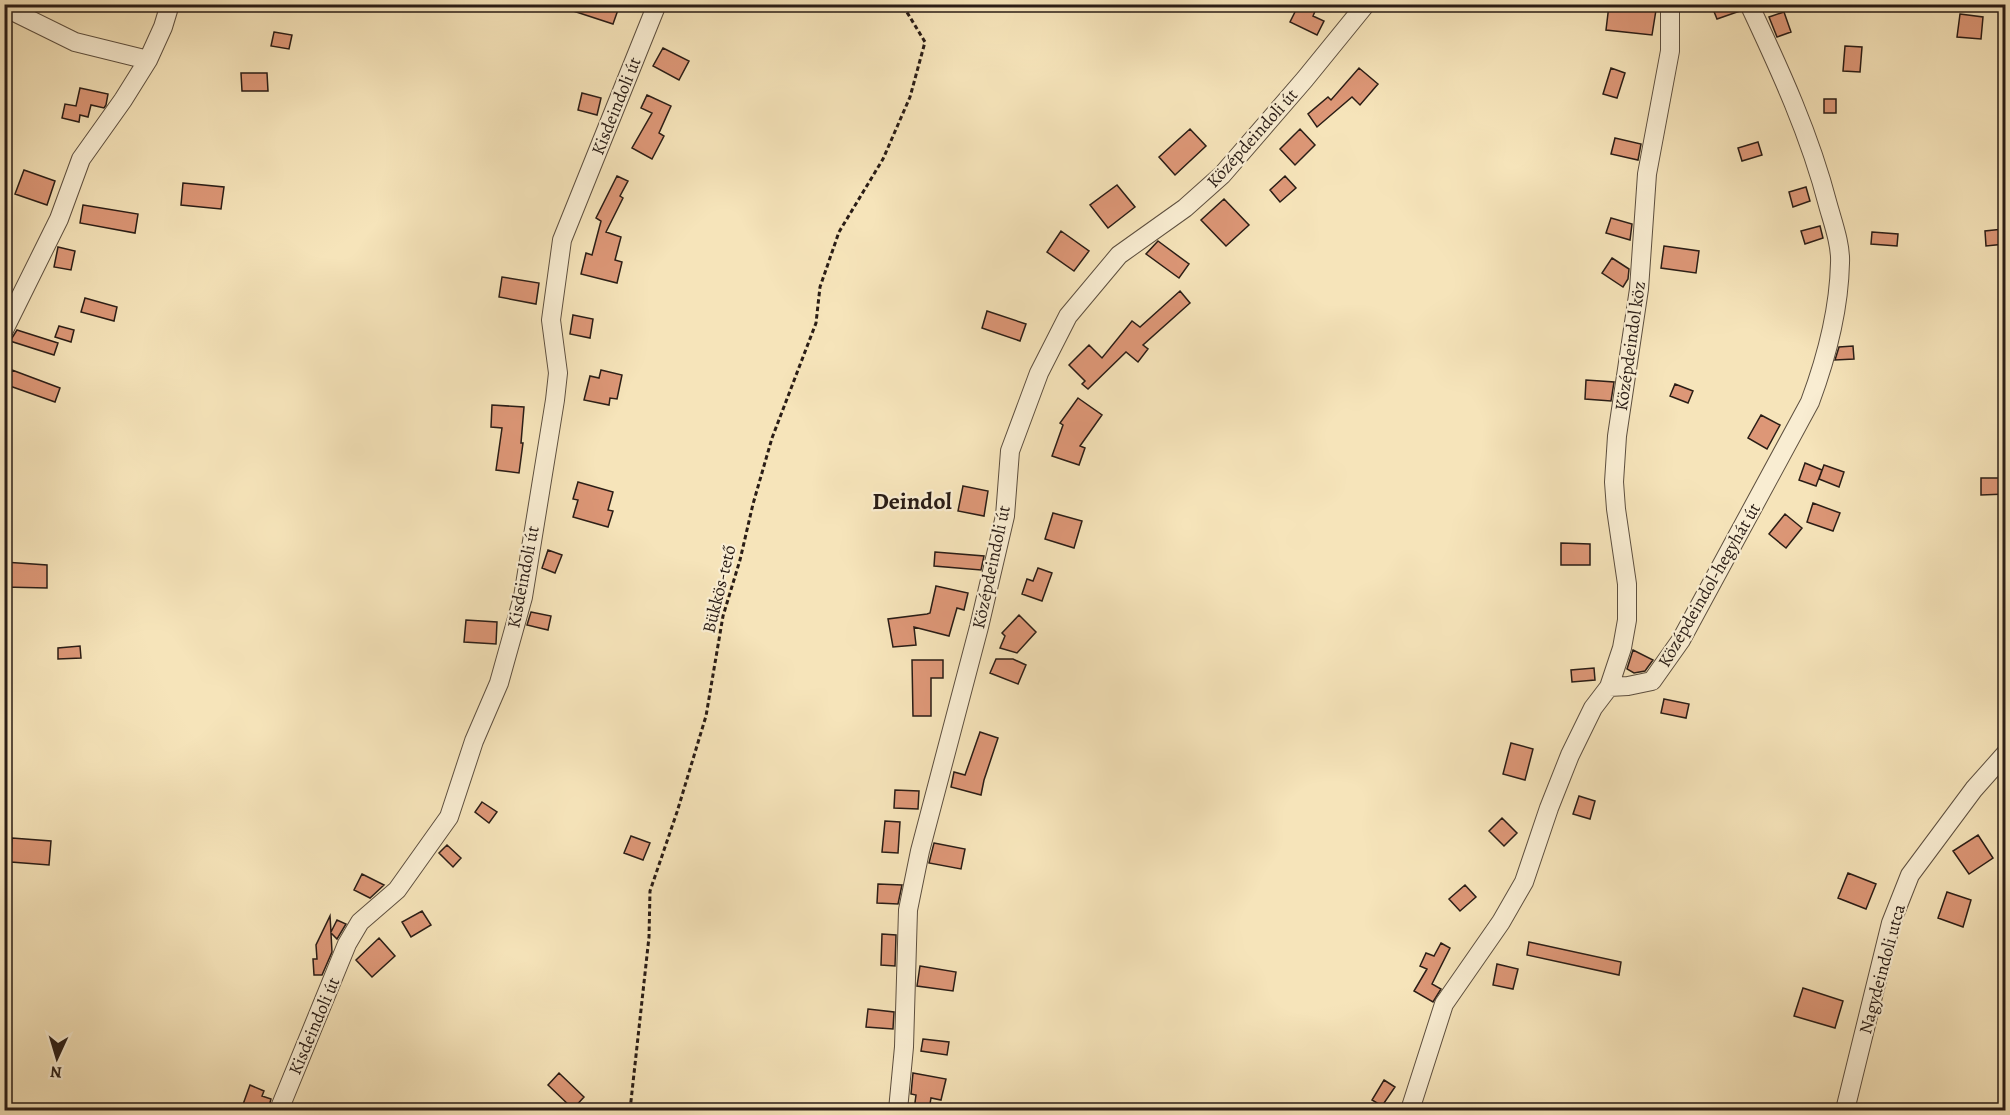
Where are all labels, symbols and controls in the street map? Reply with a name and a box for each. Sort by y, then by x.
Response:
street label: Kisdeindoli út [585,53,647,159]
street label: Középdeindoli út [1201,83,1303,193]
street label: Középdeindol köz [1609,280,1651,412]
district label: Deindol [872,485,953,517]
street label: Középdeindol-hegyhát út [1652,498,1766,671]
street label: Középdeindoli út [966,503,1016,631]
street label: Kisdeindoli út [501,524,545,630]
street label: Bükkös-tető [696,542,742,636]
street label: Nagydeindoli utca [1853,901,1911,1037]
street label: Kisdeindoli út [283,974,345,1078]
north arrow [27,1028,87,1088]
text: N [49,1061,63,1083]

